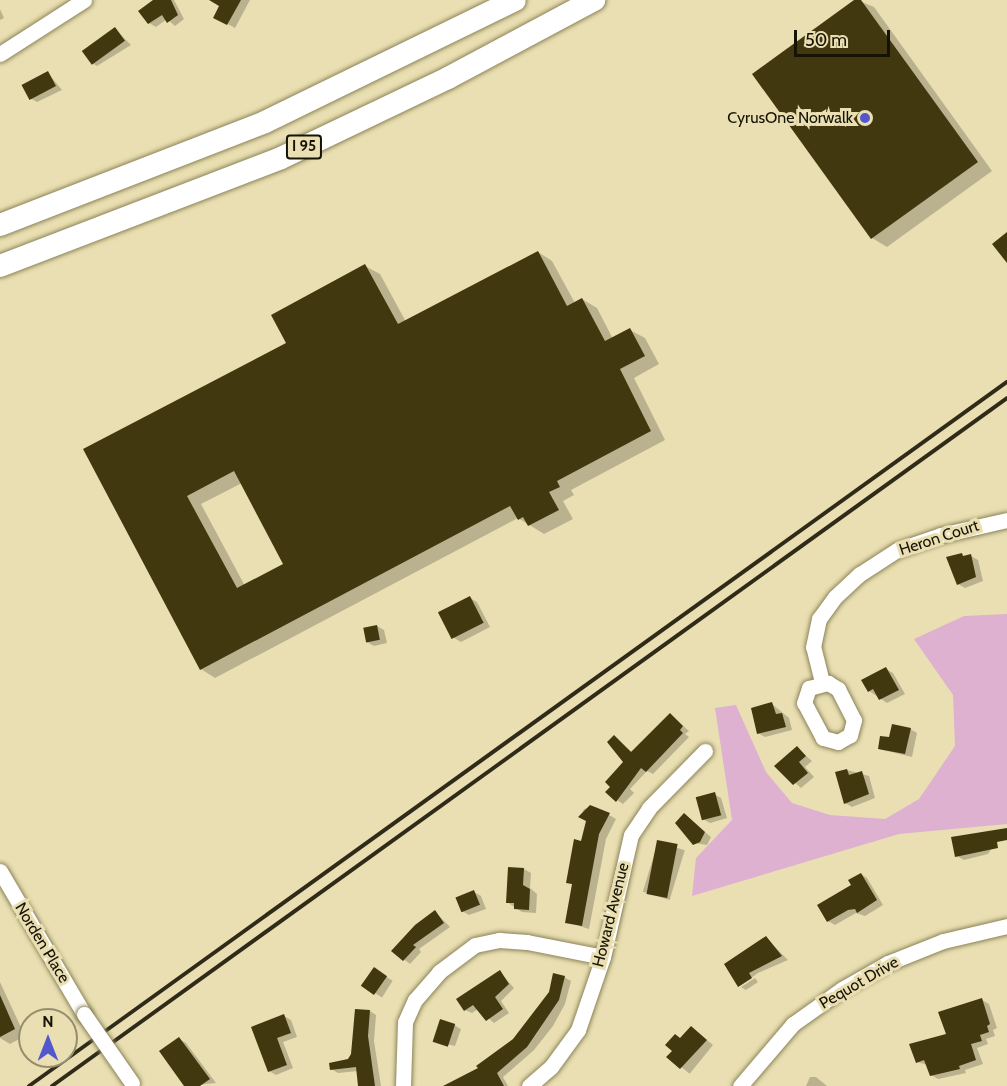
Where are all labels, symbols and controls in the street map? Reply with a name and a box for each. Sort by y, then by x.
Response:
scale bar [797,18,893,56]
text: 50 m [805,29,847,51]
place label: CyrusOne Norwalk [727,108,853,128]
marker: CyrusOne Norwalk [858,111,872,125]
road number: I 95 [284,135,324,159]
street label: Heron Court [897,516,981,560]
street label: Howard Avenue [589,861,633,969]
street label: Norden Place [11,899,73,987]
street label: Pequot Drive [816,953,902,1013]
north arrow [18,1008,78,1068]
text: N [42,1012,54,1031]

